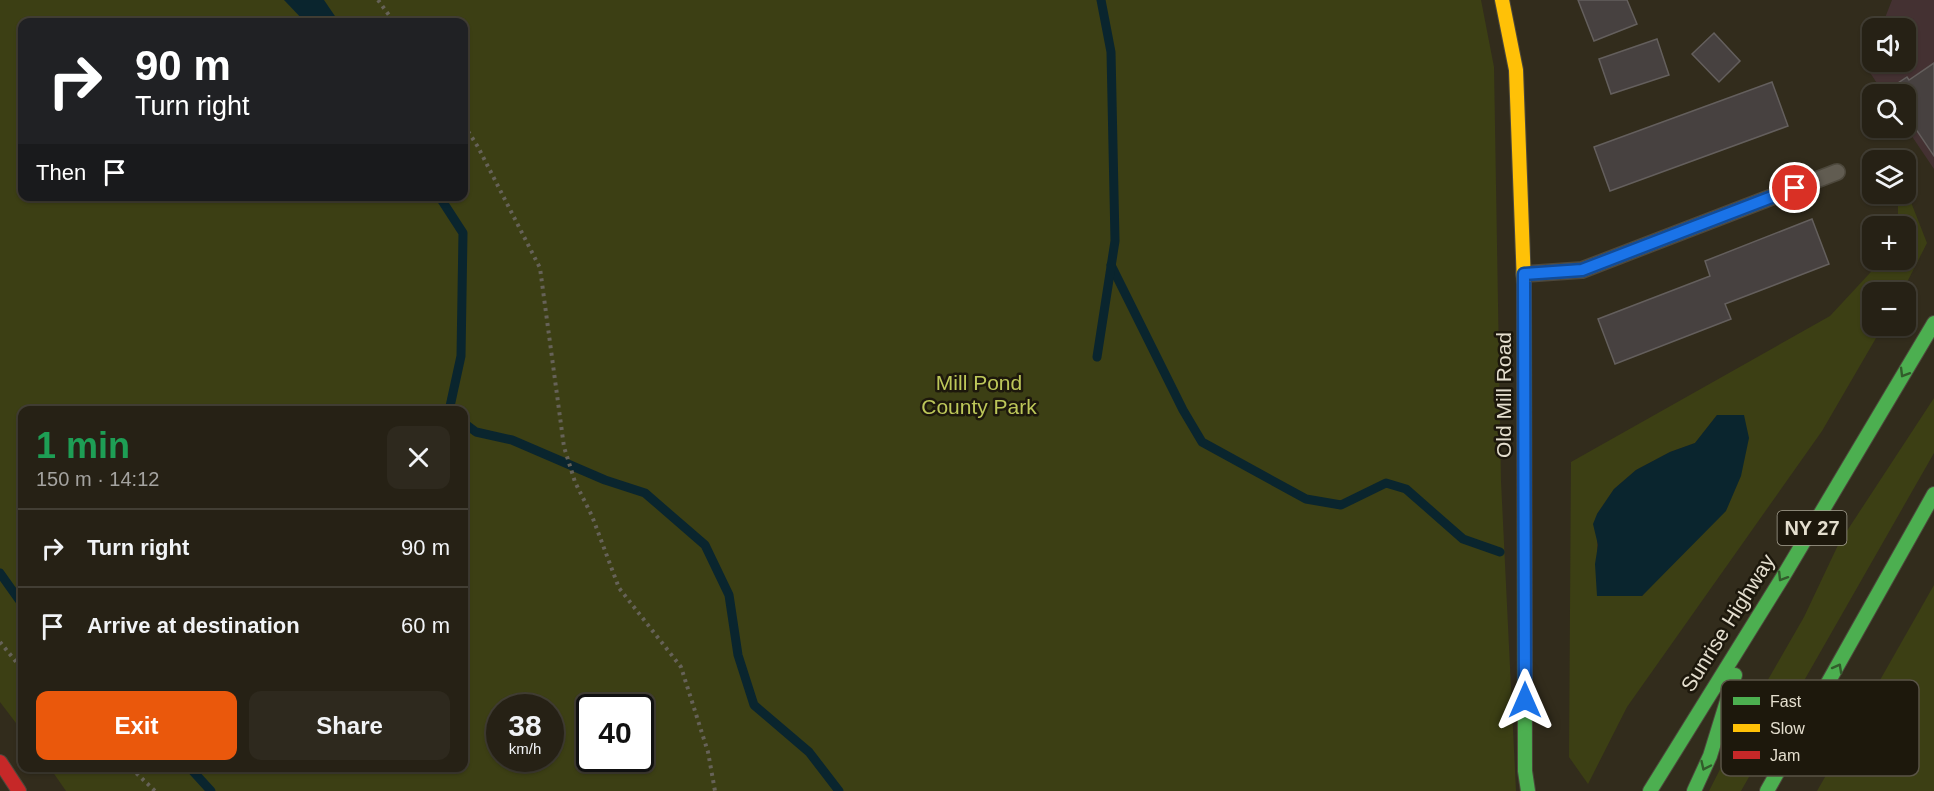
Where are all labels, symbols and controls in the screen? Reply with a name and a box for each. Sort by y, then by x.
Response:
map controls [1862,18,1916,336]
button: sound [1862,18,1916,72]
icon: right [36,42,114,120]
text: 90 m [135,42,231,89]
button: search [1862,84,1916,138]
text: Turn right [135,91,250,121]
button: layers [1862,150,1916,204]
icon: arrive [98,156,131,189]
text: Then [36,160,86,185]
pin [1769,162,1820,213]
icon: arrive [1778,171,1811,204]
button: + [1862,216,1916,270]
button: − [1862,282,1916,336]
street label: Old Mill Road [1492,332,1515,458]
one-way arrow [1900,367,1911,377]
park label: Mill Pond County Park [921,371,1037,418]
text: 1 min [36,425,130,466]
button: close [387,426,450,489]
text: 150 m · 14:12 [36,468,159,490]
road number: NY 27 [1778,511,1846,545]
icon: right [36,532,69,565]
text: Turn right [87,535,189,560]
text: 90 m [401,535,450,560]
street label: Sunrise Highway [1676,549,1779,696]
one-way arrow [1778,571,1790,581]
icon: arrive [36,610,69,643]
text: Arrive at destination [87,613,300,638]
text: 60 m [401,613,450,638]
one-way arrow [1831,663,1842,674]
position arrow [1493,668,1557,732]
legend [1721,680,1919,776]
button: Exit [36,691,237,760]
button: Share [249,691,450,760]
text: Fast [1770,693,1802,710]
speed limit sign: 40 [576,694,654,772]
text: 38 [508,709,542,742]
text: Slow [1770,720,1805,737]
text: km/h [509,740,541,757]
text: Jam [1770,747,1800,764]
one-way arrow [1701,760,1713,771]

